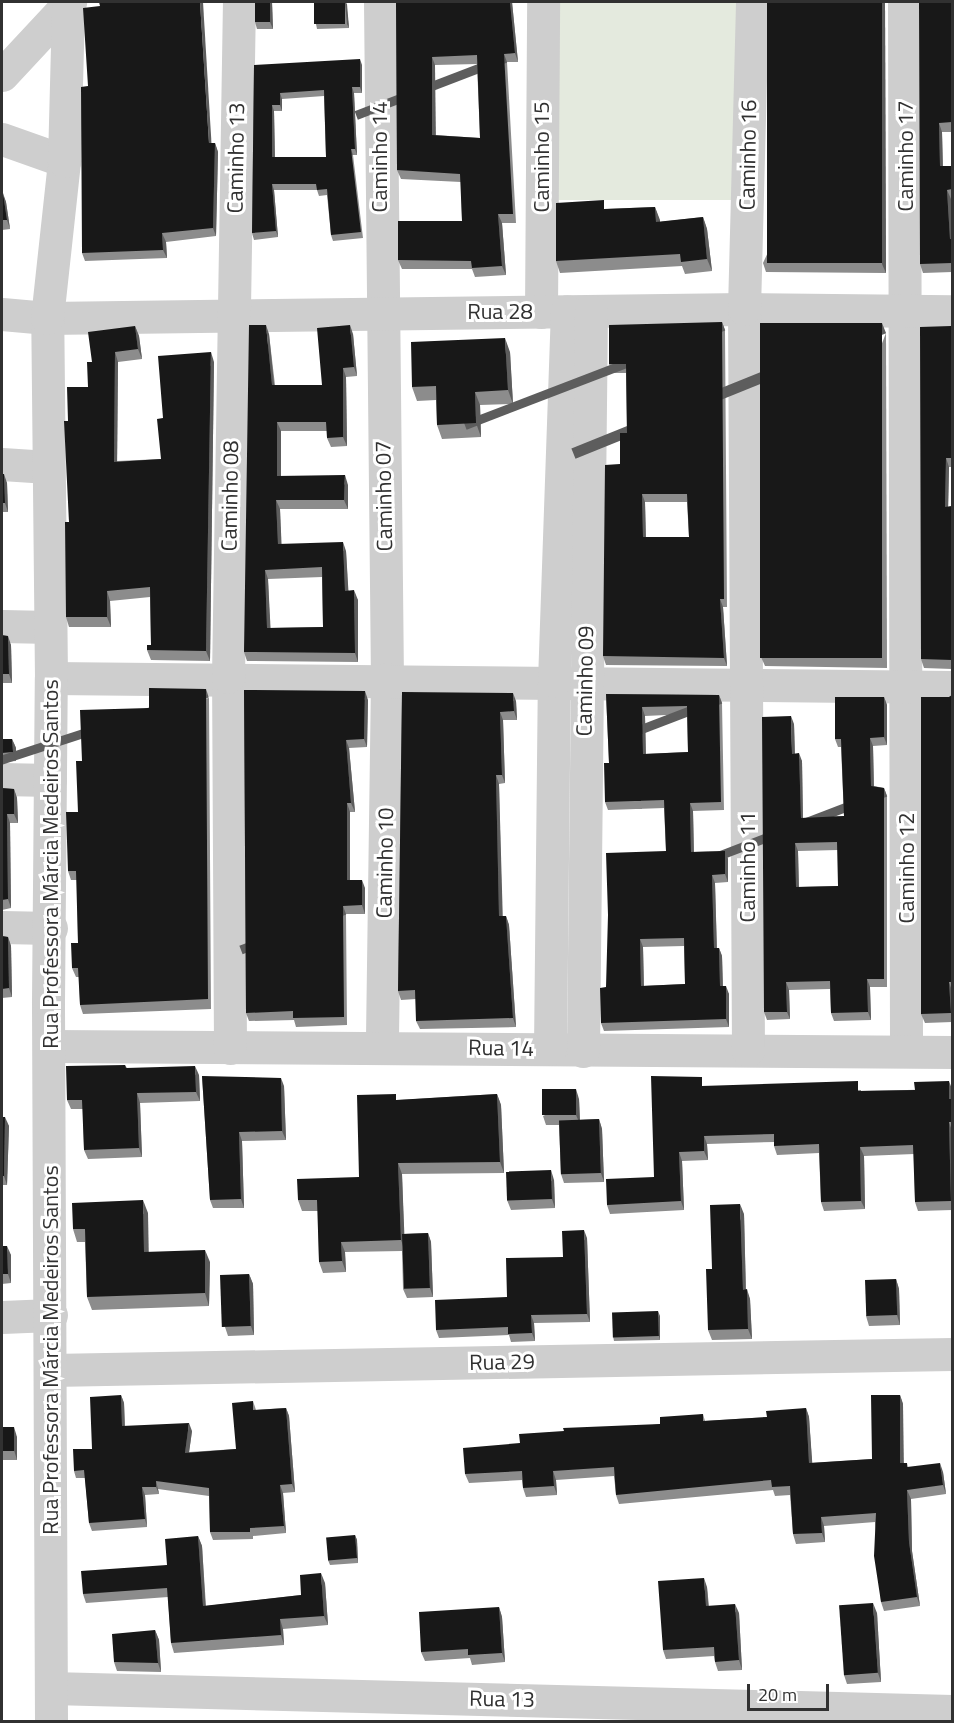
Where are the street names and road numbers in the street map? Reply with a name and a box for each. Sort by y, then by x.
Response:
street label: Caminho 16 [734,99,762,211]
street label: Caminho 17 [893,101,919,211]
street label: Caminho 13 [222,102,250,214]
street label: Caminho 14 [367,102,393,212]
street label: Caminho 15 [529,102,555,212]
street label: Rua 28 [467,299,533,325]
street label: Caminho 08 [216,440,244,552]
street label: Caminho 07 [370,440,398,552]
street label: Caminho 09 [571,625,599,737]
street label: Rua Professora Márcia Medeiros Santos [38,679,64,1049]
street label: Caminho 10 [371,807,399,919]
street label: Caminho 11 [735,812,761,922]
street label: Caminho 12 [894,813,920,923]
street label: Rua 14 [468,1034,534,1062]
street label: Rua Professora Márcia Medeiros Santos [38,1165,64,1535]
street label: Rua 29 [469,1348,535,1376]
street label: Rua 13 [469,1685,535,1713]

